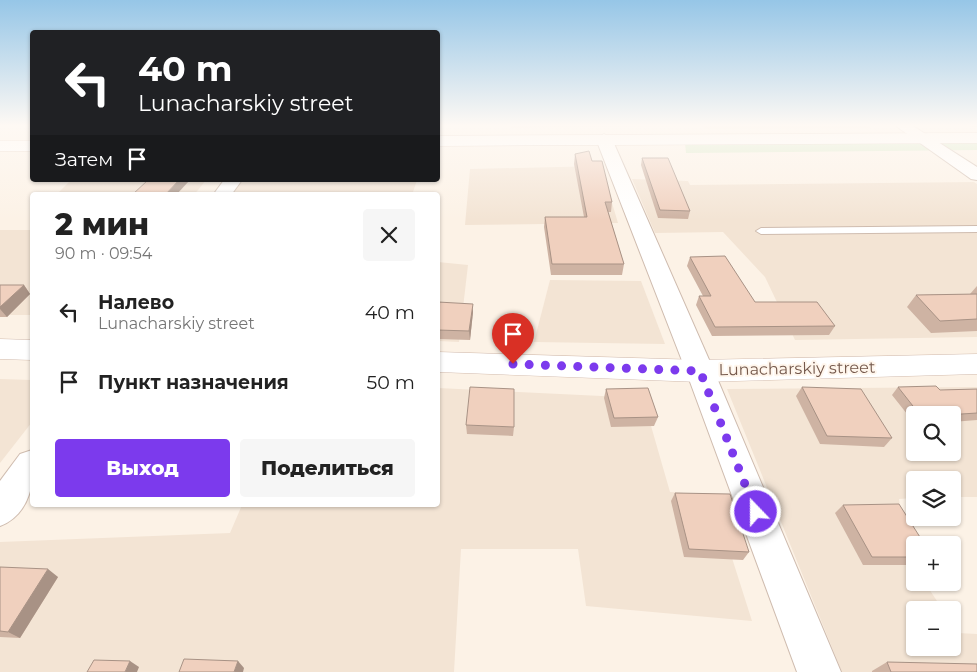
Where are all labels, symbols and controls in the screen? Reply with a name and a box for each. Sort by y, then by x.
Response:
text: 40 m [138,47,233,90]
icon: left [55,50,120,115]
text: Lunacharskiy street [138,90,353,117]
icon: arrive [123,145,151,173]
text: Затем [55,148,113,171]
text: 2 мин [55,206,149,243]
button: close [363,209,415,261]
text: 90 m · 09:54 [55,244,152,263]
text: Налево [98,291,174,314]
icon: left [55,298,83,326]
text: 40 m [365,301,415,324]
pin [492,313,534,364]
text: Lunacharskiy street [98,314,255,333]
icon: arrive [499,320,527,348]
street label: Lunacharskiy street [719,358,876,379]
icon: arrive [55,368,83,396]
text: Пункт назначения [98,371,289,394]
text: 50 m [367,371,415,394]
map controls [906,406,961,656]
button: search [906,406,961,461]
button: Выход [55,439,230,497]
button: Поделиться [240,439,415,497]
button: layers [906,471,961,526]
position arrow [729,485,781,537]
button: + [906,536,961,591]
button: − [906,601,961,656]

